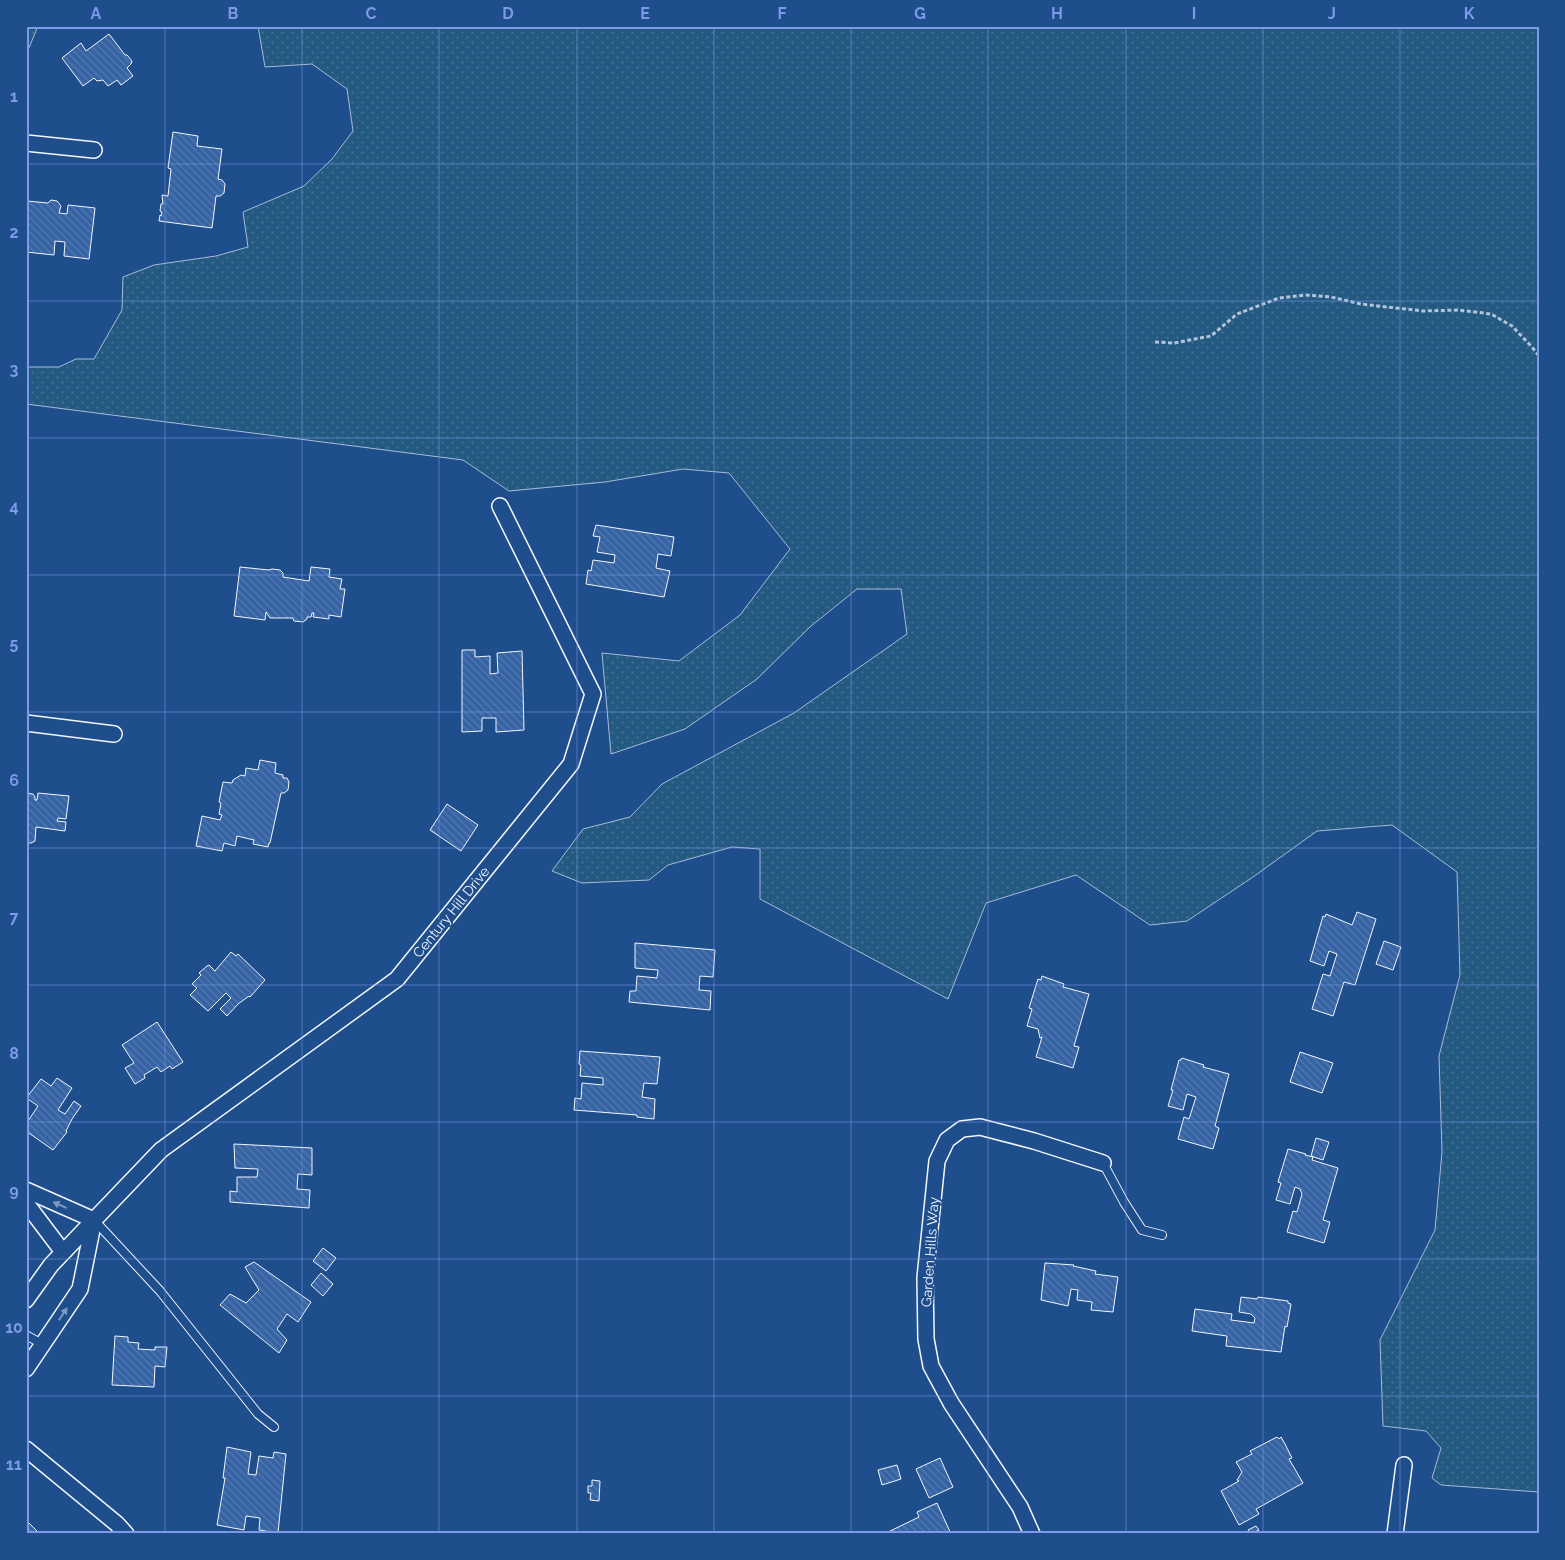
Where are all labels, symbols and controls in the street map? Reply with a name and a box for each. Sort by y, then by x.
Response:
text: A [91,4,102,23]
text: B [228,4,239,23]
text: C [366,4,377,23]
text: D [502,4,514,23]
text: E [640,4,650,23]
text: F [777,4,787,23]
text: G [914,4,926,23]
text: H [1051,4,1063,23]
text: I [1192,4,1196,23]
text: J [1328,4,1336,23]
text: K [1464,4,1475,23]
text: 1 [10,87,18,106]
text: 2 [9,223,19,242]
text: 3 [10,360,19,379]
text: 4 [9,497,19,516]
text: 5 [10,634,19,653]
text: 6 [9,771,19,790]
street label: Century Hill Drive [409,863,493,961]
text: 7 [10,908,19,927]
text: 8 [9,1044,19,1063]
text: 9 [9,1181,19,1200]
street label: Garden Hills Way [918,1196,942,1308]
one-way arrow [53,1200,67,1208]
one-way arrow [58,1307,68,1320]
text: 10 [5,1318,23,1337]
text: 11 [6,1455,22,1474]

